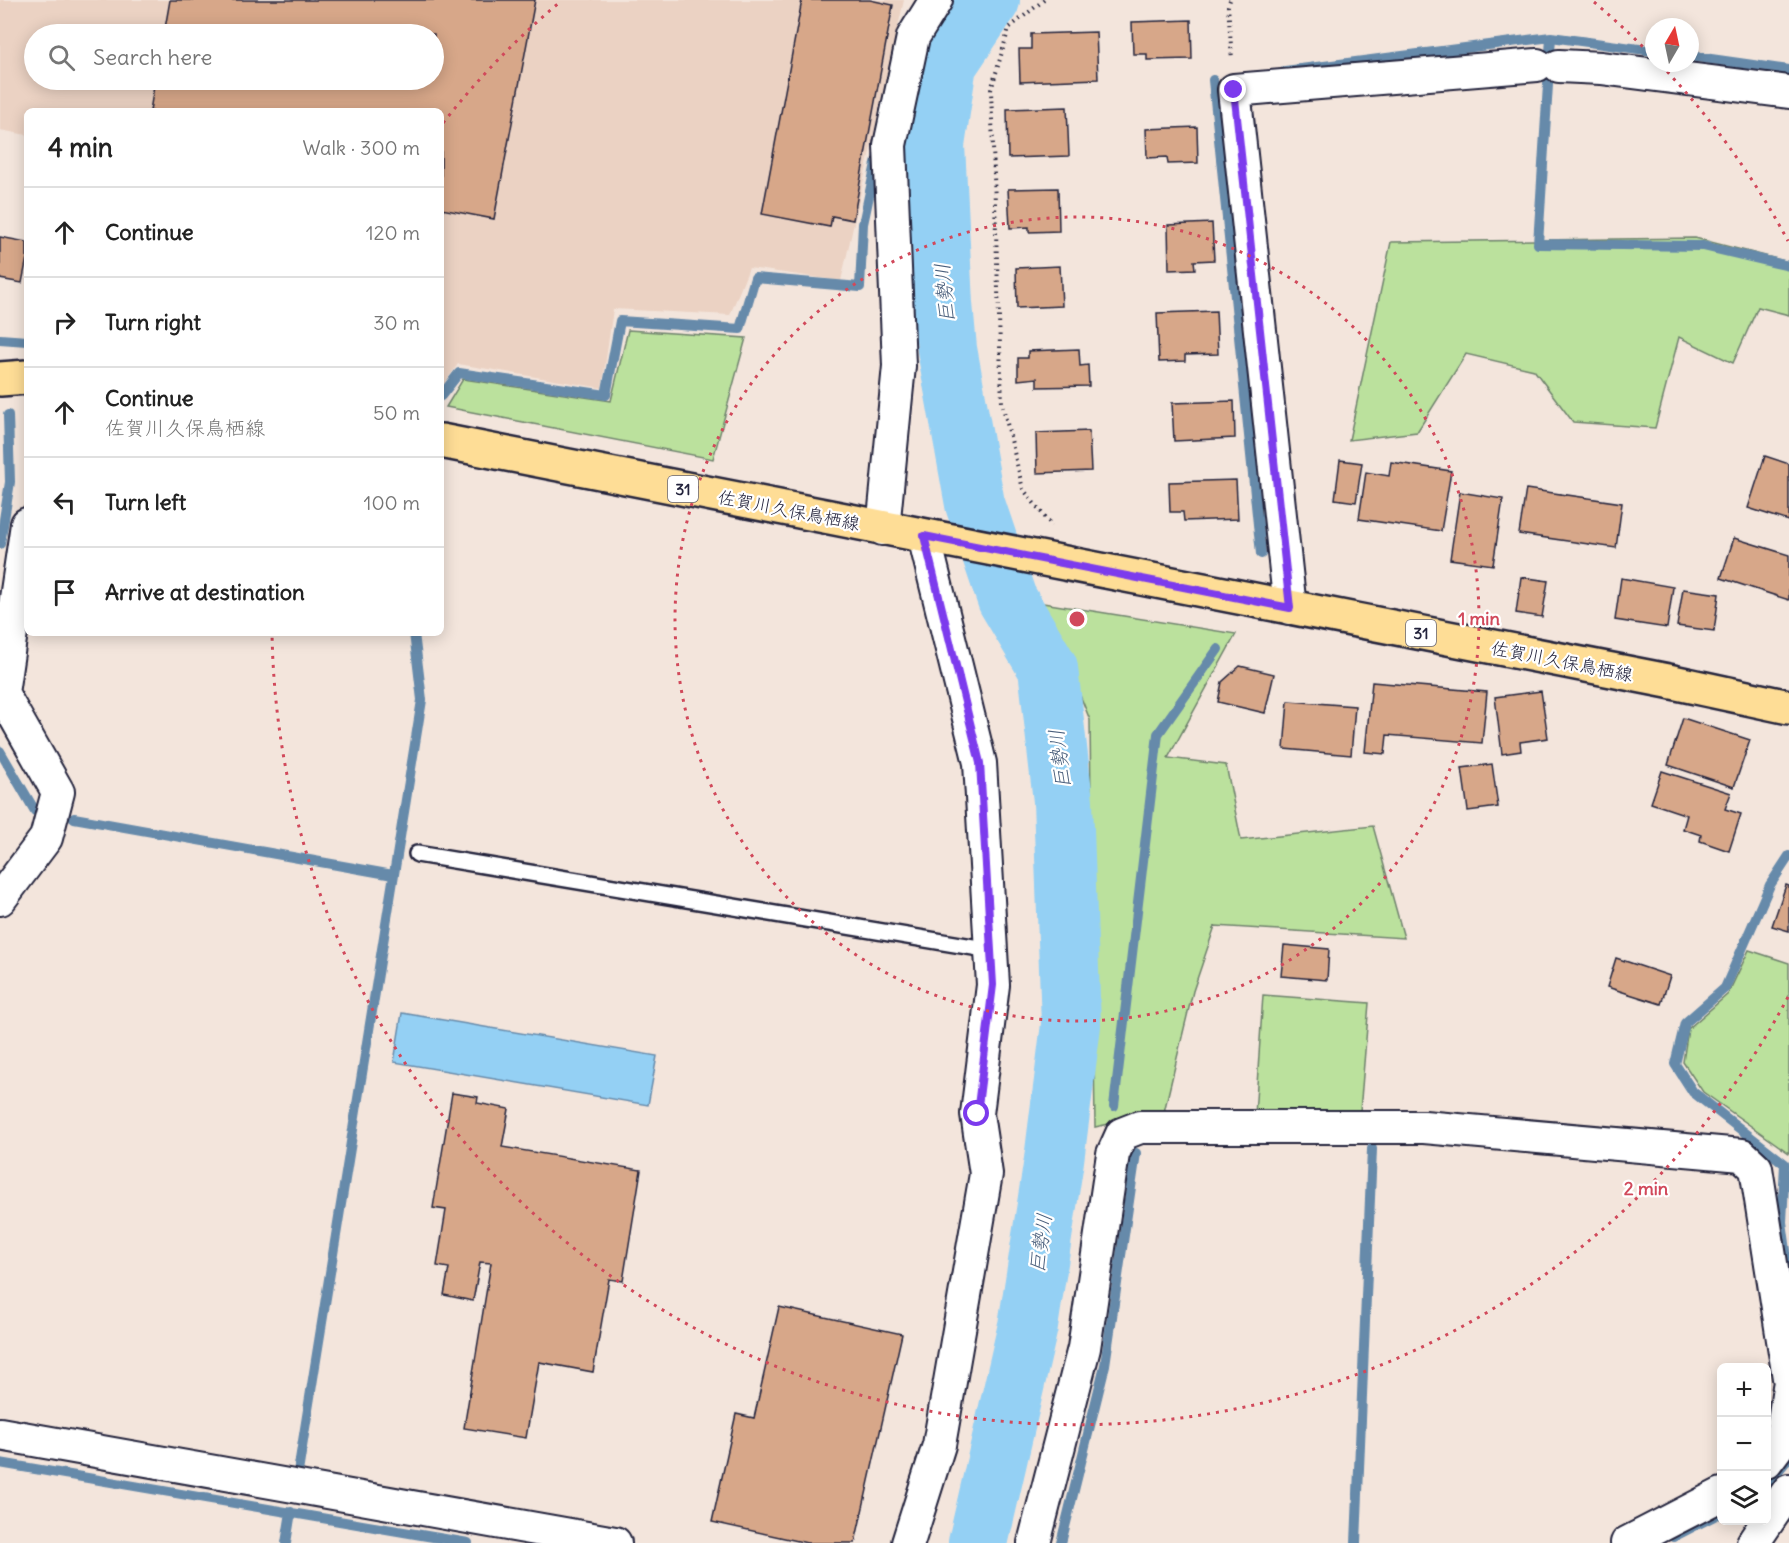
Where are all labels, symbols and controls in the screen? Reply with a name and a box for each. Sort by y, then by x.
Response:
north arrow [1645,18,1699,72]
search box [24,24,444,90]
icon: search [45,41,78,74]
text: Search here [93,43,212,71]
route end [1220,76,1246,102]
text: 4 min [48,131,113,164]
text: Walk · 300 m [302,135,420,160]
icon: ahead [48,216,81,249]
text: Continue [105,218,194,246]
text: 120 m [366,220,420,245]
water label: 巨勢川 [929,262,959,324]
icon: right [48,306,81,339]
text: Turn right [105,308,201,336]
text: 30 m [373,310,420,335]
text: Continue [105,384,194,412]
icon: ahead [48,396,81,429]
text: 50 m [373,400,420,425]
text: 佐賀川久保鳥栖線 [105,415,265,440]
road number: 31 [668,476,698,502]
street label: 佐賀川久保鳥栖線 [716,485,862,535]
icon: left [48,486,81,519]
text: Turn left [105,488,186,516]
text: 100 m [363,490,420,515]
icon: arrive [48,576,81,609]
text: Arrive at destination [105,578,305,606]
text: 1 min [1458,607,1500,630]
centre of rings [1067,609,1087,629]
road number: 31 [1406,620,1436,646]
street label: 佐賀川久保鳥栖線 [1489,636,1635,686]
water label: 巨勢川 [1043,728,1075,790]
route start [963,1100,989,1126]
text: 2 min [1624,1177,1669,1200]
water label: 巨勢川 [1023,1212,1057,1274]
map controls [1717,1363,1771,1525]
button: + [1717,1363,1771,1417]
button: − [1717,1417,1771,1471]
button: layers [1717,1471,1771,1525]

